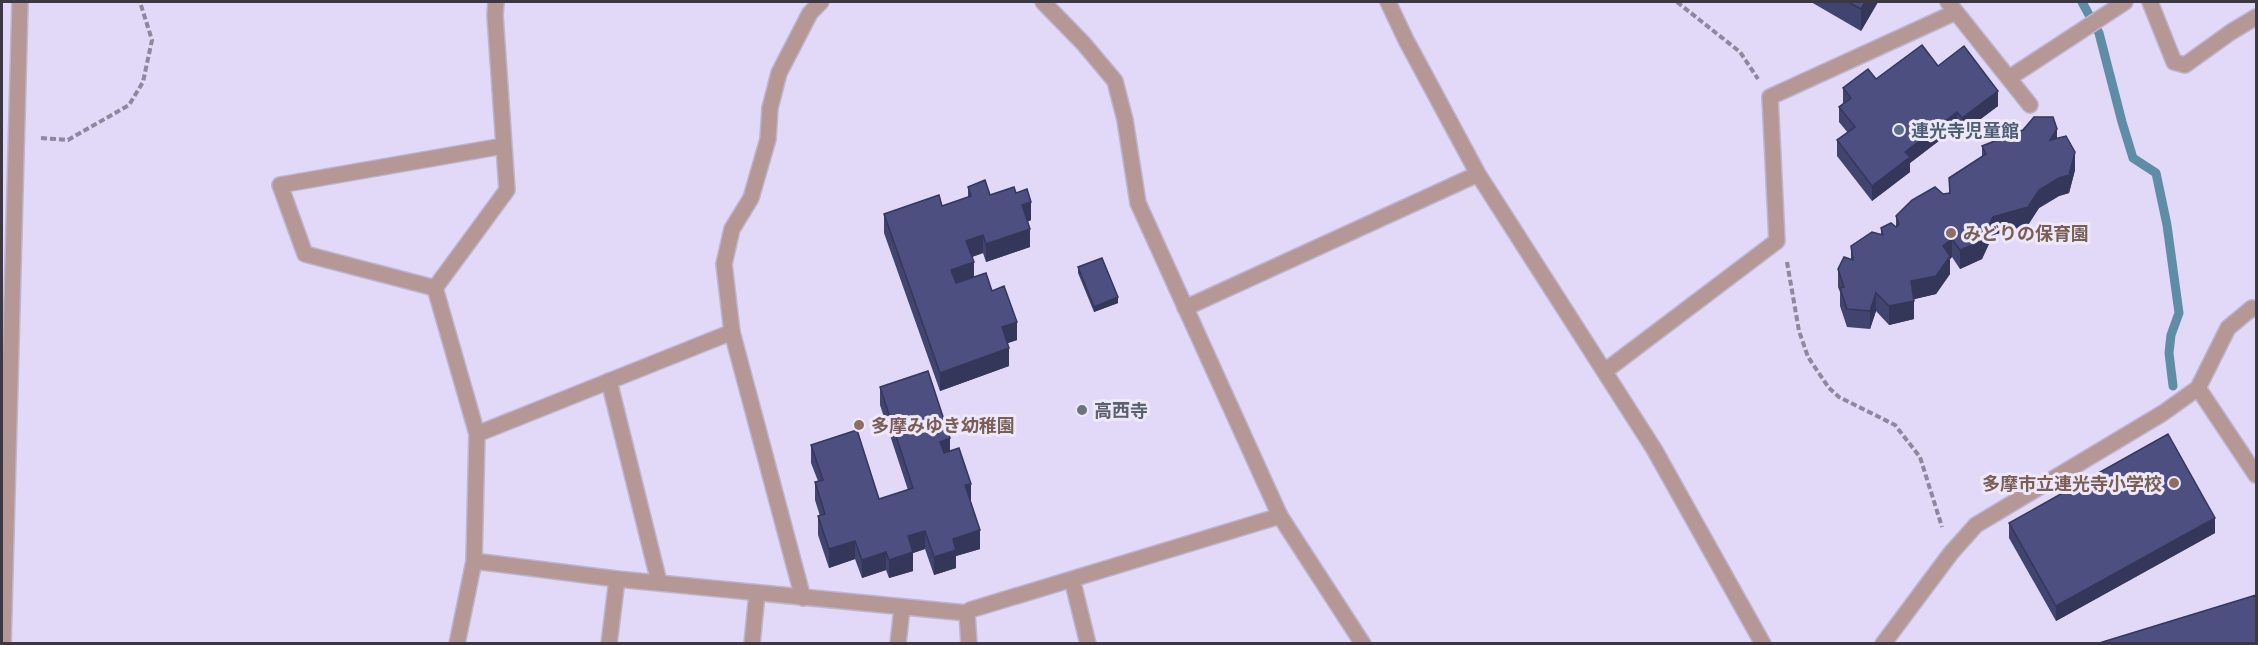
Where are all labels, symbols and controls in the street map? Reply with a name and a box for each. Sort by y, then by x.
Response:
place label: 連光寺児童館 [1911,118,2019,142]
marker: 連光寺児童館 [1892,123,1906,137]
place label: みどりの保育園 [1963,221,2089,245]
marker: みどりの保育園 [1944,226,1958,240]
place label: 高西寺 [1094,398,1148,422]
marker: 高西寺 [1075,403,1089,417]
place label: 多摩みゆき幼稚園 [871,413,1015,437]
marker: 多摩みゆき幼稚園 [852,418,866,432]
place label: 多摩市立連光寺小学校 [1982,471,2162,495]
marker: 多摩市立連光寺小学校 [2167,476,2181,490]

